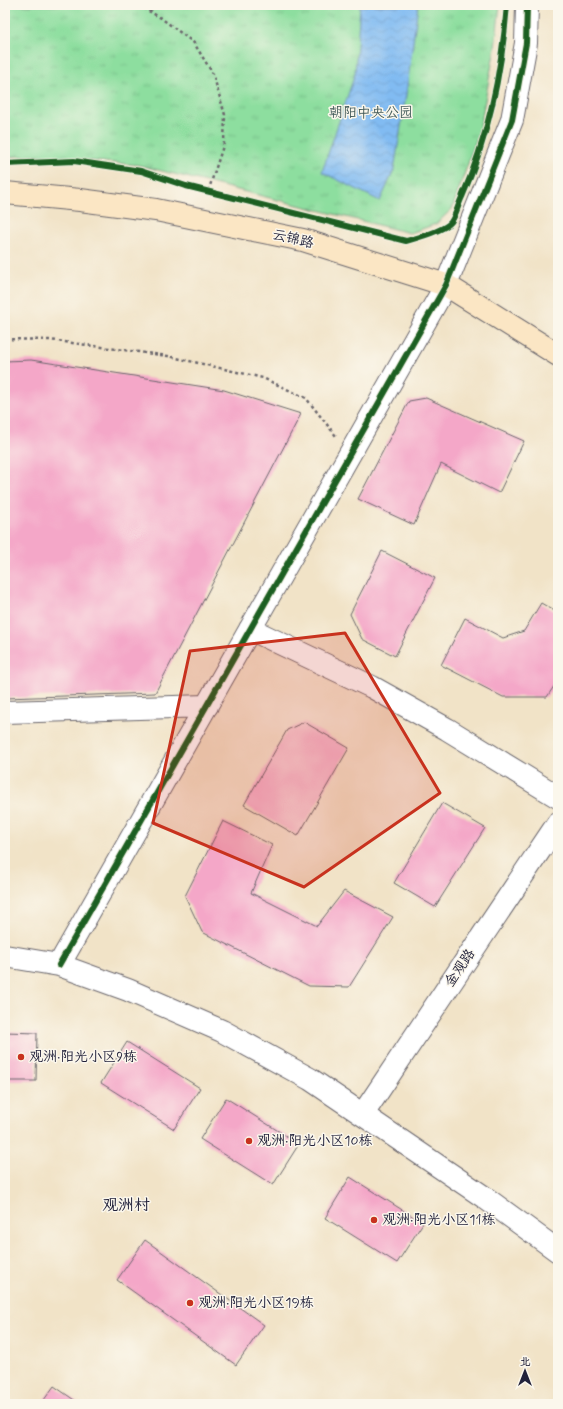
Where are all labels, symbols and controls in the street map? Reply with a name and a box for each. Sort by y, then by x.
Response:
park label: 朝阳中央公园 [329,104,413,122]
street label: 云锦路 [271,226,315,252]
street label: 金观路 [441,946,479,990]
place label: 观洲·阳光小区9栋 [29,1048,137,1066]
marker: 观洲·阳光小区9栋 [16,1052,26,1062]
place label: 观洲·阳光小区10栋 [257,1132,372,1150]
marker: 观洲·阳光小区10栋 [244,1136,254,1146]
district label: 观洲村 [102,1195,150,1216]
place label: 观洲·阳光小区11栋 [382,1211,495,1229]
marker: 观洲·阳光小区11栋 [369,1215,379,1225]
place label: 观洲·阳光小区19栋 [198,1294,314,1312]
marker: 观洲·阳光小区19栋 [185,1298,195,1308]
north arrow [505,1351,545,1391]
text: 北 [520,1355,531,1369]

